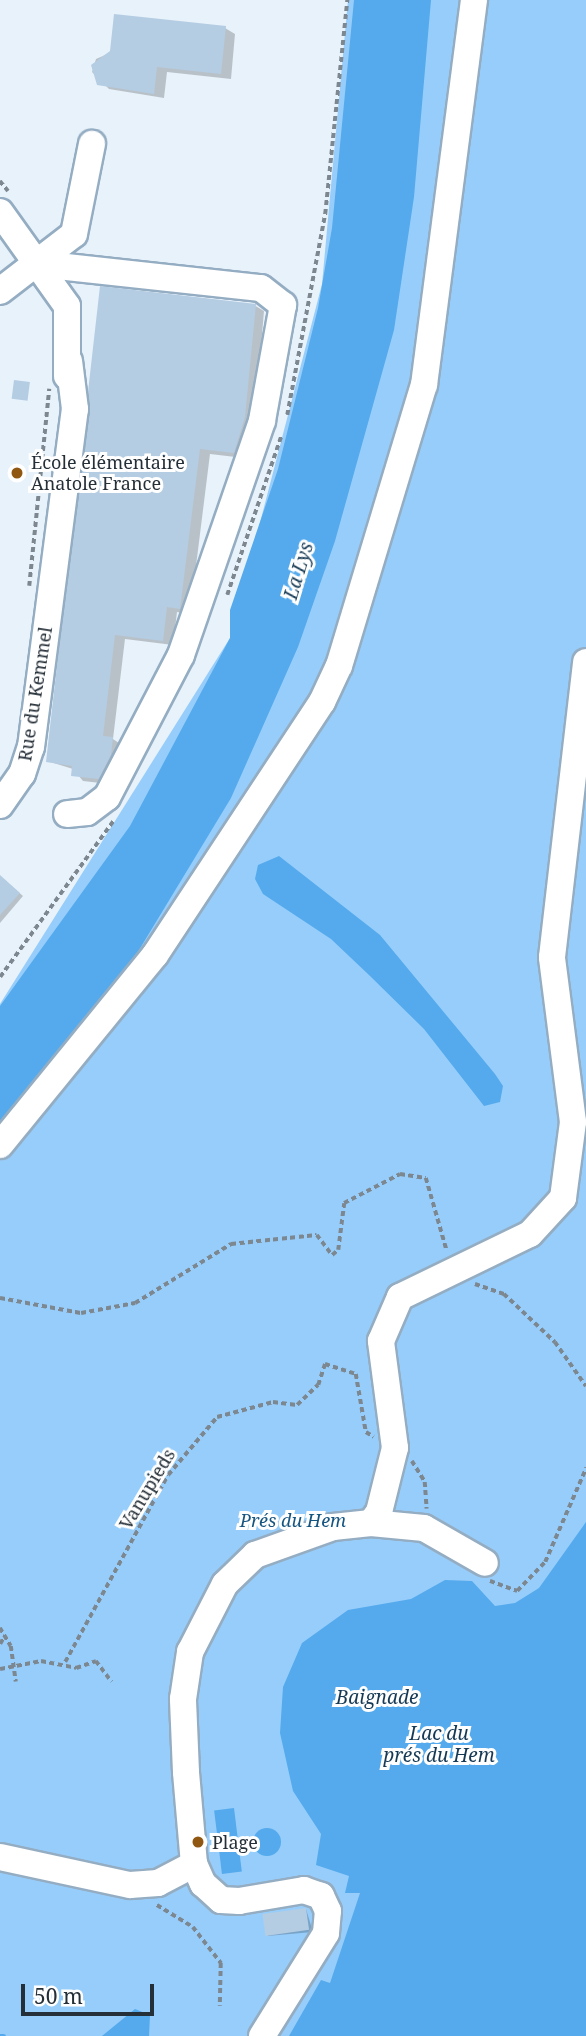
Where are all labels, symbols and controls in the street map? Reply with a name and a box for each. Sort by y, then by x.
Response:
place label: École élémentaire Anatole France [31,452,185,494]
marker: École élémentaire Anatole France [9,465,25,481]
water label: La Lys [280,540,318,602]
street label: Rue du Kemmel [14,625,56,763]
street label: Vanupieds [115,1445,179,1533]
park label: Prés du Hem [240,1509,346,1531]
water label: Baignade [336,1687,418,1709]
water label: Lac du prés du Hem [383,1723,495,1767]
place label: Plage [212,1831,258,1853]
marker: Plage [190,1834,206,1850]
scale bar [24,1969,158,2013]
text: 50 m [34,1982,83,2010]

